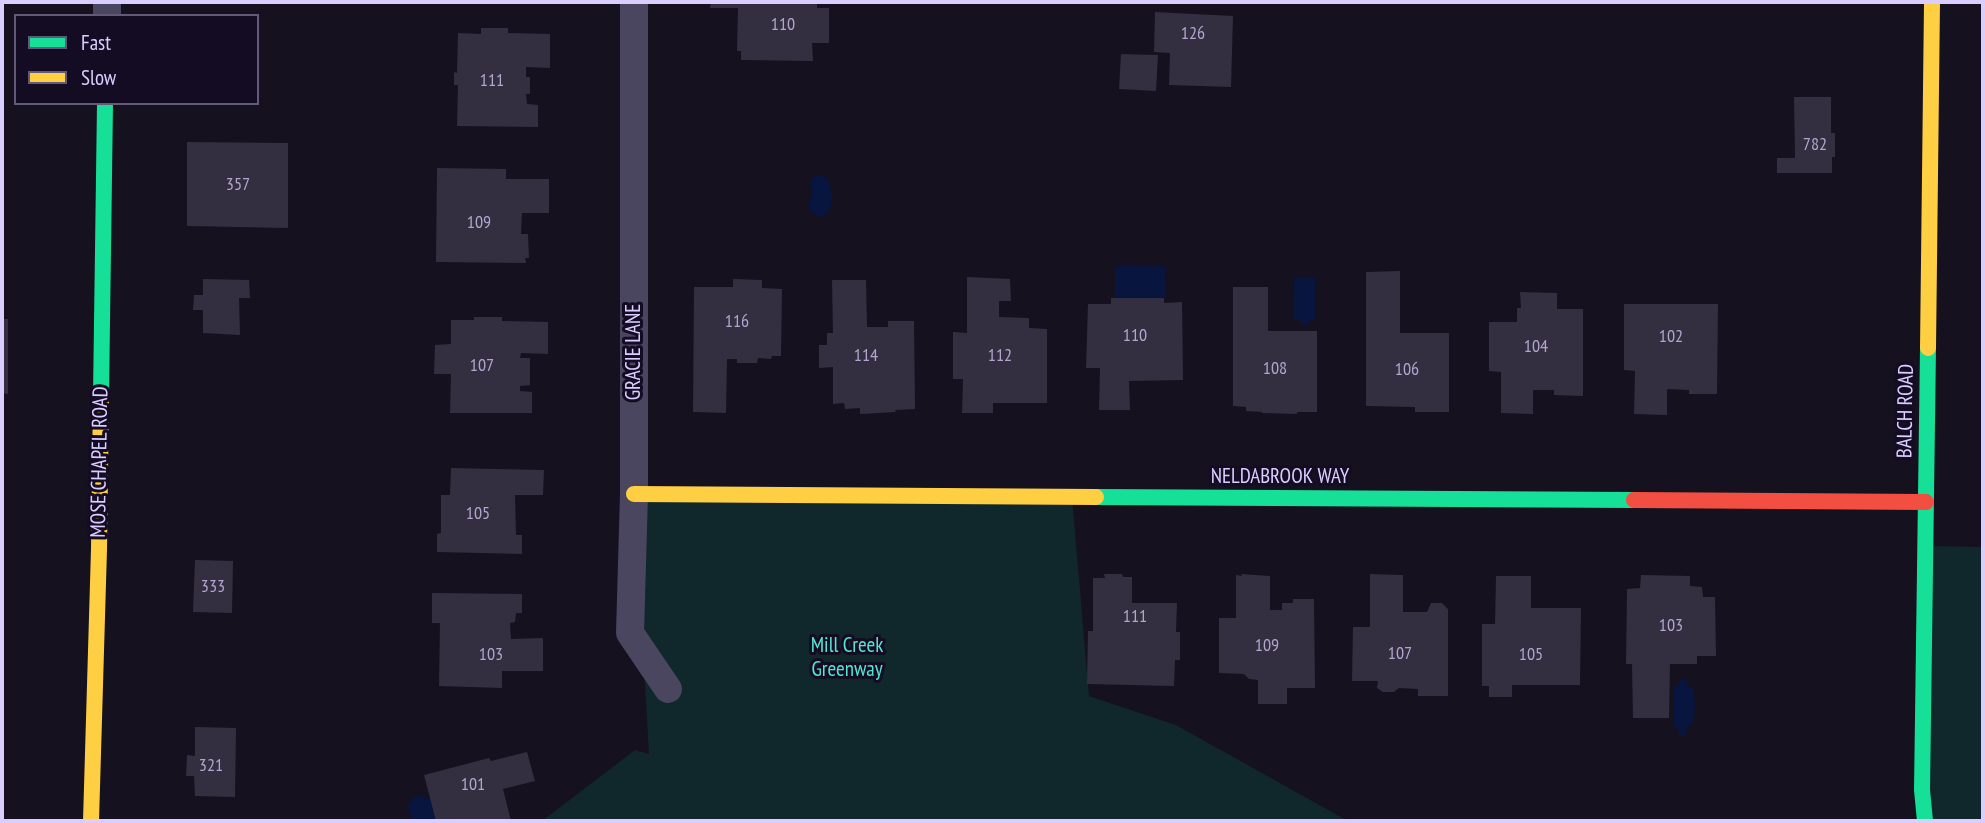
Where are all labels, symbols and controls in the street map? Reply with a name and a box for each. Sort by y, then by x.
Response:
legend [14,14,259,105]
house number: 110 [771,14,795,36]
house number: 126 [1181,23,1205,45]
text: Fast [81,29,111,56]
text: Slow [81,64,116,91]
house number: 111 [480,70,504,92]
house number: 782 [1803,134,1827,156]
house number: 357 [226,174,250,196]
house number: 109 [467,212,491,234]
street label: GRACIE LANE [621,304,647,400]
house number: 116 [725,311,749,333]
house number: 110 [1123,325,1147,347]
house number: 102 [1659,326,1683,348]
house number: 104 [1524,336,1548,358]
house number: 114 [854,345,878,367]
house number: 112 [988,345,1012,367]
house number: 107 [470,355,494,377]
house number: 108 [1263,358,1287,380]
house number: 106 [1395,359,1419,381]
street label: BALCH ROAD [1893,364,1919,458]
street label: MOSE CHAPEL ROAD [86,386,114,538]
street label: NELDABROOK WAY [1211,464,1349,490]
house number: 105 [466,503,490,525]
house number: 333 [201,576,225,598]
house number: 111 [1123,606,1147,628]
house number: 103 [1659,615,1683,637]
park label: Mill Creek Greenway [811,633,883,683]
house number: 109 [1255,635,1279,657]
house number: 107 [1388,643,1412,665]
house number: 103 [479,644,503,666]
house number: 105 [1519,644,1543,666]
house number: 321 [199,755,223,777]
house number: 101 [461,774,485,796]

